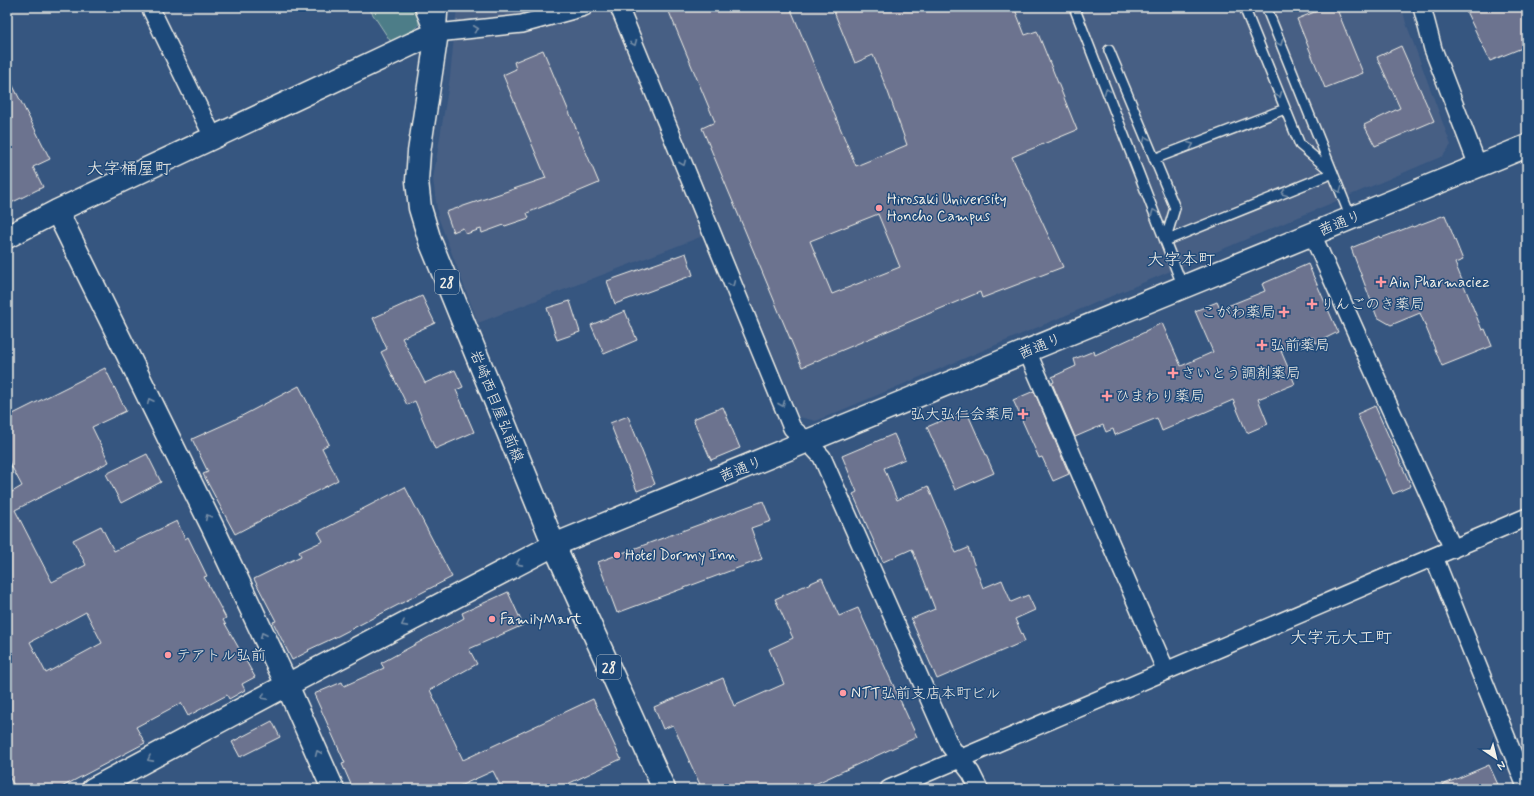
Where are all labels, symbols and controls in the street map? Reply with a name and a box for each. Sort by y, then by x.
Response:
one-way arrow [473,25,479,34]
one-way arrow [629,40,637,47]
one-way arrow [1276,40,1284,47]
one-way arrow [1103,87,1111,94]
one-way arrow [1275,92,1283,99]
one-way arrow [1143,135,1151,143]
one-way arrow [1187,141,1194,149]
district label: 大字桶屋町 [87,158,172,180]
one-way arrow [678,159,686,167]
one-way arrow [1335,186,1343,193]
one-way arrow [1280,189,1287,197]
place label: Hirosaki University Honcho Campus [887,190,1007,227]
marker: Hirosaki University Honcho Campus [874,203,884,213]
street label: 茜通り [1316,206,1365,242]
one-way arrow [1150,208,1158,215]
district label: 大字本町 [1147,249,1215,271]
road number: 28 [435,270,459,294]
place label: Ain Pharmaciez [1389,273,1490,293]
marker: Ain Pharmaciez [1376,277,1386,287]
one-way arrow [728,280,736,287]
place label: りんごのき薬局 [1320,295,1425,315]
marker: りんごのき薬局 [1307,299,1317,309]
place label: こがわ薬局 [1201,303,1276,323]
marker: こがわ薬局 [1279,307,1289,317]
street label: 茜通り [1016,329,1065,365]
place label: 弘前薬局 [1270,336,1330,356]
marker: 弘前薬局 [1257,340,1267,350]
street label: 岩崎西目屋弘前線 [464,347,528,466]
place label: さいとう調剤薬局 [1181,364,1301,384]
marker: さいとう調剤薬局 [1168,368,1178,378]
place label: ひまわり薬局 [1115,387,1205,407]
marker: ひまわり薬局 [1102,391,1112,401]
one-way arrow [147,398,155,405]
one-way arrow [777,400,785,407]
place label: 弘大弘仁会薬局 [910,405,1015,425]
marker: 弘大弘仁会薬局 [1018,409,1028,419]
street label: 茜通り [717,452,766,488]
one-way arrow [205,514,213,522]
place label: Hotel Dormy Inn [625,546,737,566]
marker: Hotel Dormy Inn [612,550,622,560]
one-way arrow [516,559,524,566]
place label: FamilyMart [500,610,582,630]
marker: FamilyMart [487,614,497,624]
one-way arrow [401,619,408,626]
district label: 大字元大工町 [1290,627,1392,649]
one-way arrow [260,632,268,639]
place label: テアトル弘前 [176,646,266,666]
marker: テアトル弘前 [163,650,173,660]
road number: 28 [597,655,621,679]
place label: NTT弘前支店本町ビル [851,684,1000,704]
marker: NTT弘前支店本町ビル [838,688,848,698]
one-way arrow [261,692,268,700]
north arrow [1476,738,1516,778]
one-way arrow [314,750,322,757]
one-way arrow [147,754,154,761]
text: N [1494,758,1508,773]

